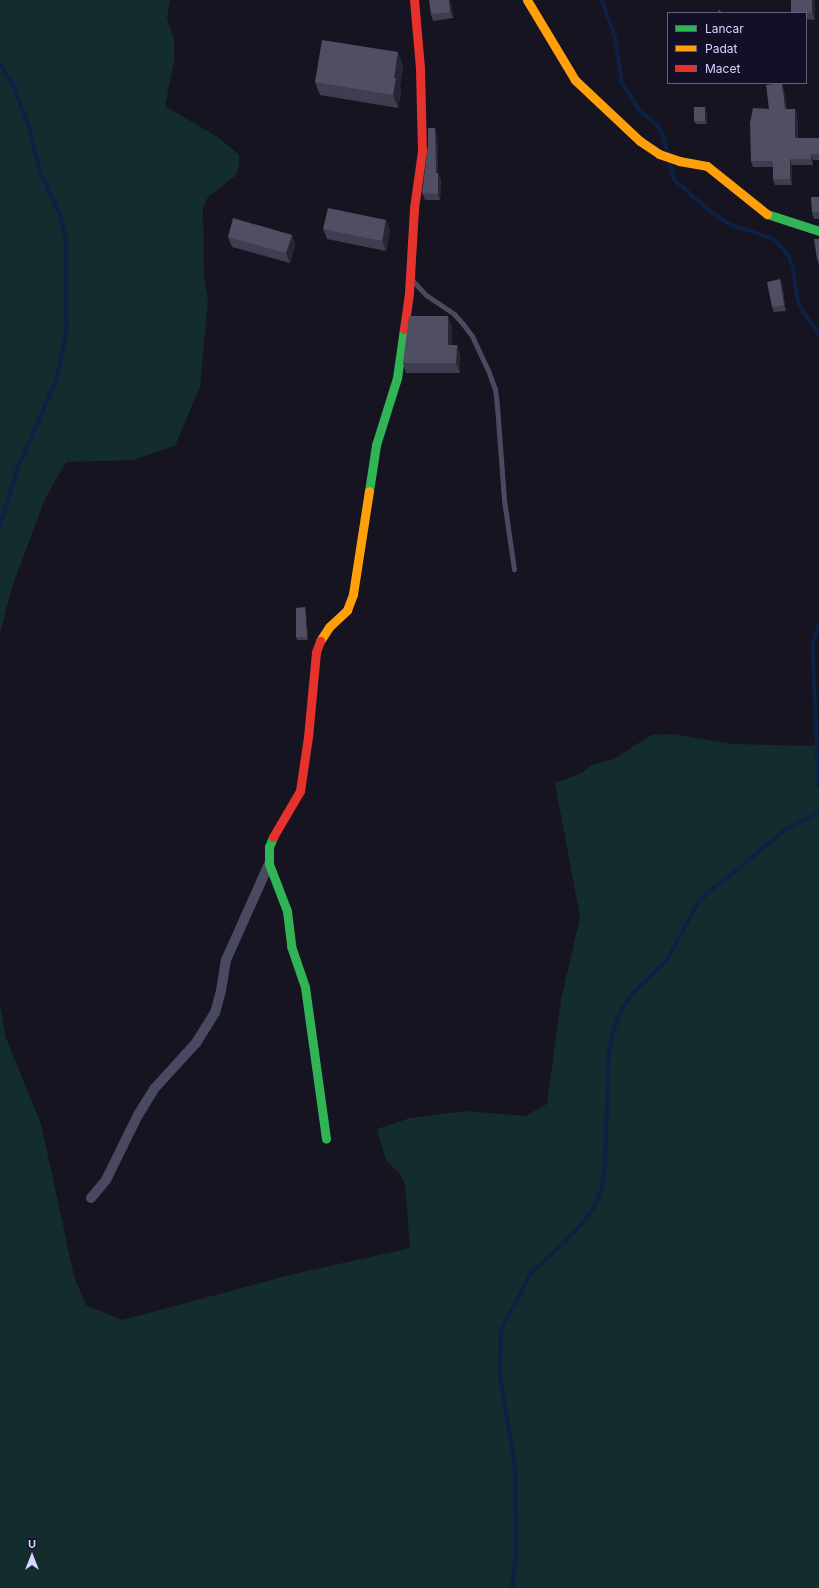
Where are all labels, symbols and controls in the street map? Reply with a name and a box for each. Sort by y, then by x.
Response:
legend [667,12,807,84]
text: Lancar [705,21,744,36]
text: Padat [705,41,737,56]
text: Macet [705,61,740,76]
north arrow [12,1536,52,1576]
text: U [28,1537,36,1551]

